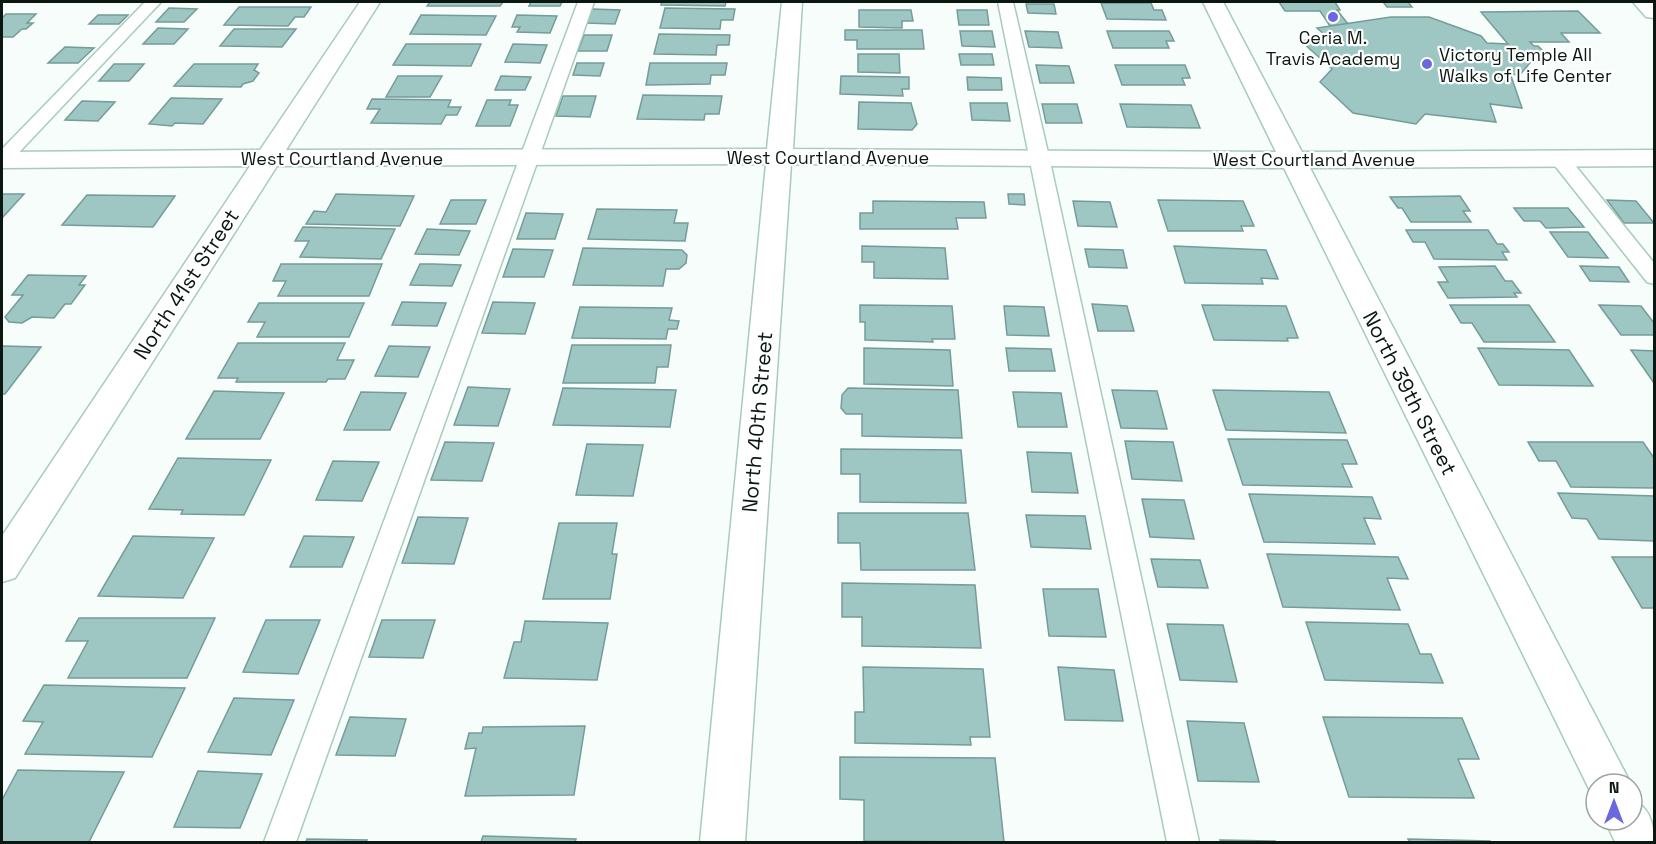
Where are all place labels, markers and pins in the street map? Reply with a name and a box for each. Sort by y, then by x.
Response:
marker: Ceria M. Travis Academy [1326,10,1340,24]
place label: Ceria M. Travis Academy [1266,26,1400,70]
place label: Victory Temple All Walks of Life Center [1439,43,1612,87]
marker: Victory Temple All Walks of Life Center [1420,57,1434,71]

